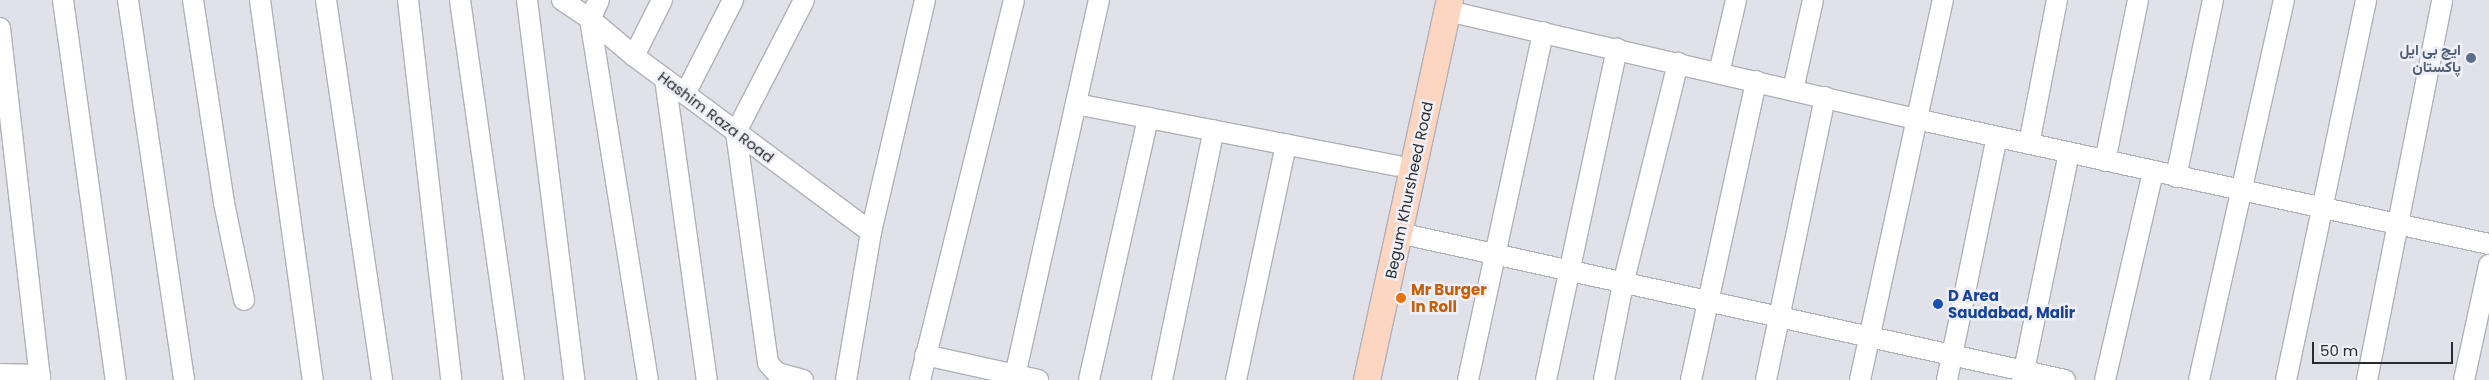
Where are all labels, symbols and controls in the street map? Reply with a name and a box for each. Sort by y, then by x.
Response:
place label: ایچ بی ایل پاکستان [2399,40,2461,75]
marker: ایچ بی ایل پاکستان [2465,52,2477,64]
street label: Hashim Raza Road [655,68,777,166]
street label: Begum Khursheed Road [1381,100,1437,280]
place label: Mr Burger In Roll [1411,280,1487,315]
place label: D Area Saudabad, Malir [1948,286,2075,321]
marker: Mr Burger In Roll [1395,292,1407,304]
marker: D Area Saudabad, Malir [1932,298,1944,310]
scale bar [2314,332,2455,364]
text: 50 m [2320,340,2358,361]

